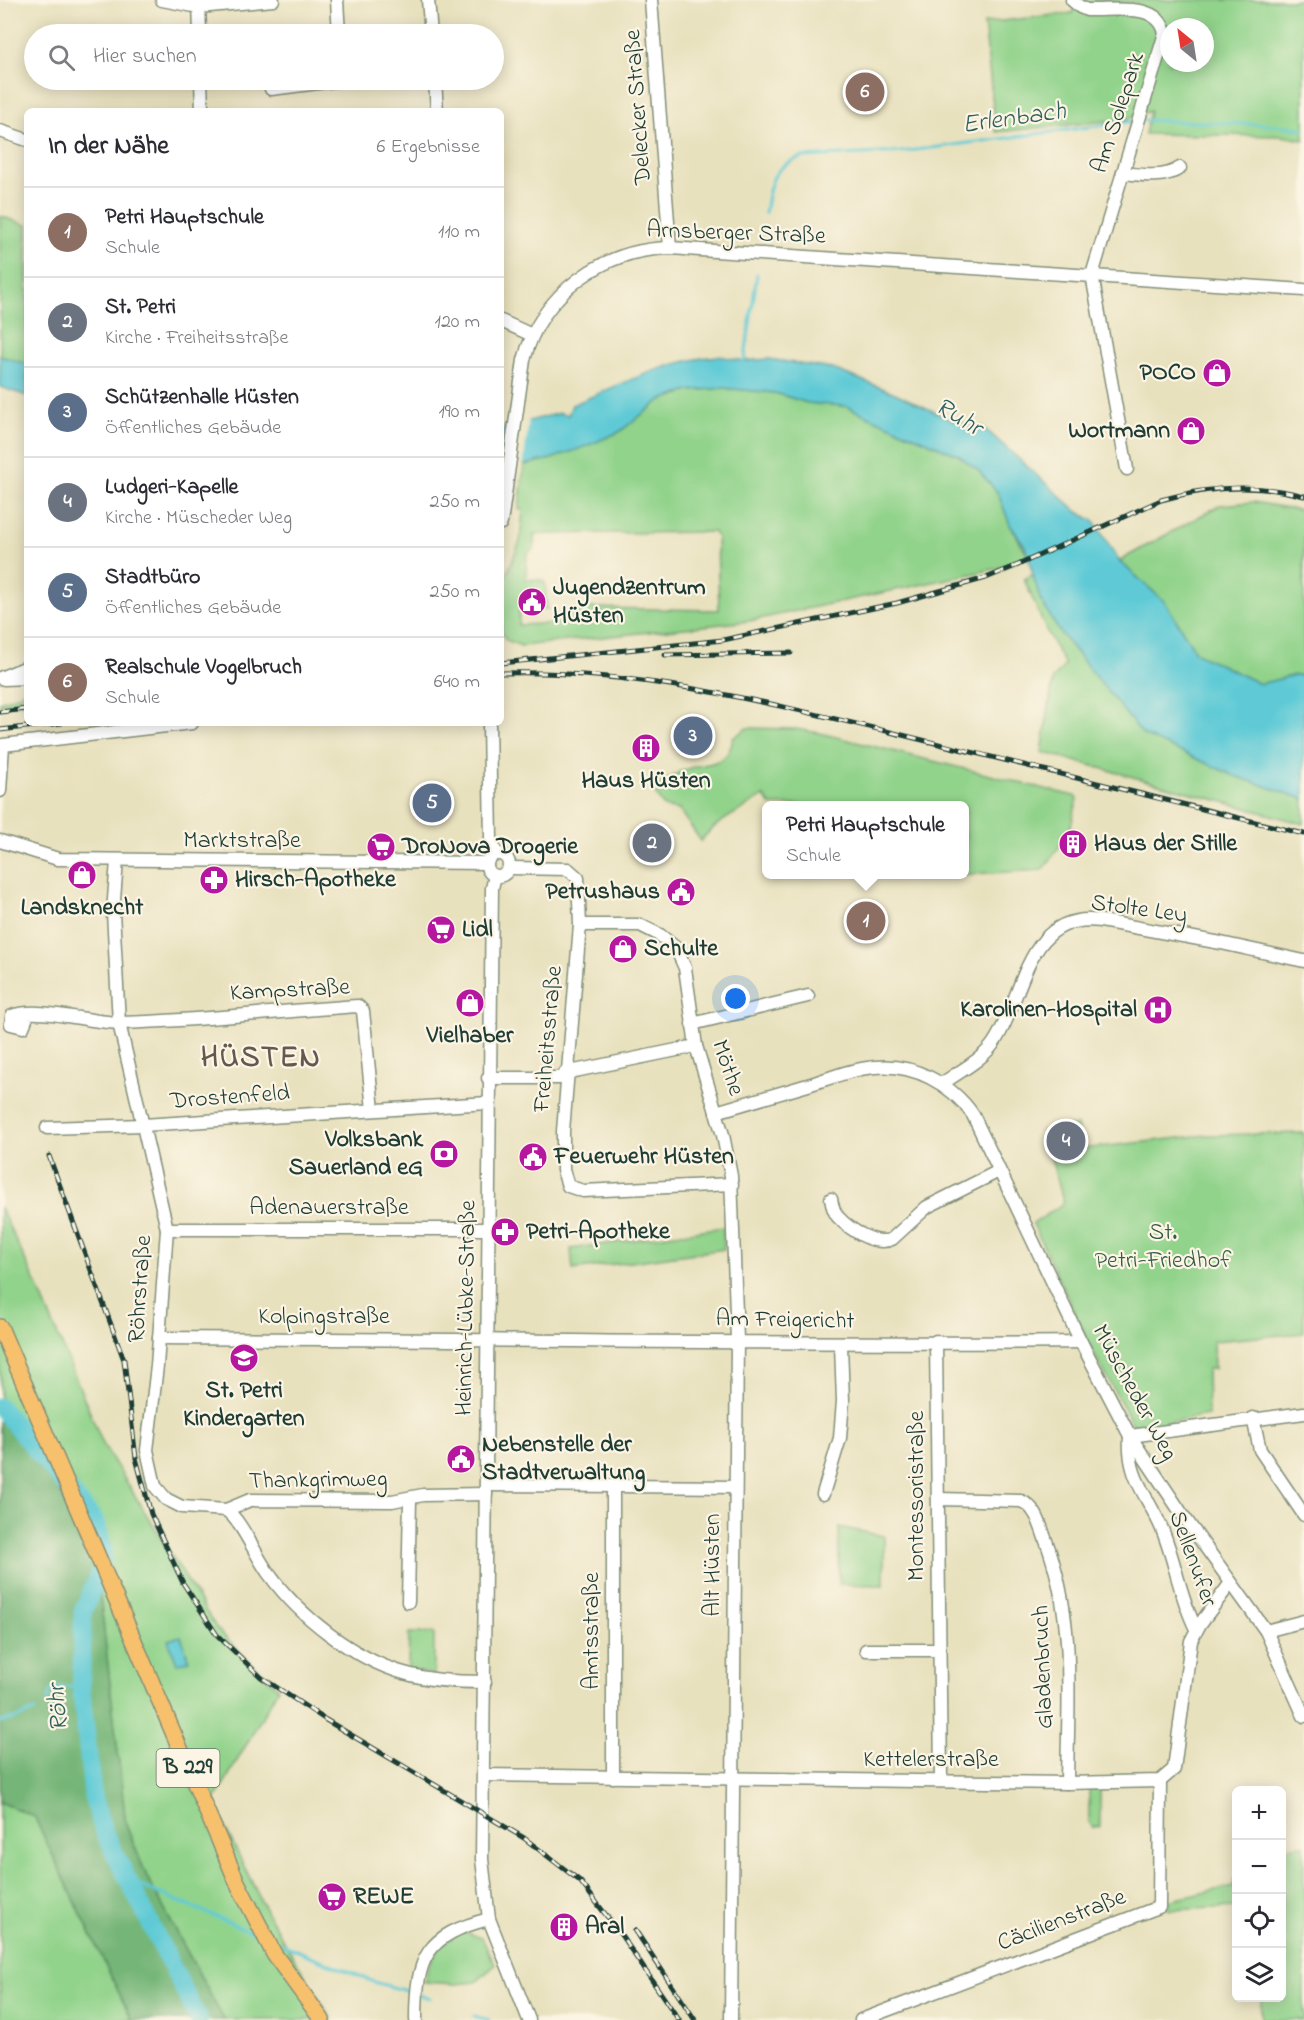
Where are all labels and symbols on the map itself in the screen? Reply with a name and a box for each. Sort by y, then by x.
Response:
north arrow [1160,18,1214,72]
street label: Delecker Straße [616,28,662,187]
street label: Am Solepark [1083,48,1155,178]
pin: 6 [846,70,884,115]
water label: Erlenbach [960,93,1069,145]
street label: Arnsberger Straße [646,213,826,255]
place label: POCO [1140,356,1196,391]
shop icon: POCO [1201,357,1233,389]
water label: Ruhr [927,389,992,449]
place label: Wortmann [1068,414,1170,449]
shop icon: Wortmann [1175,415,1207,447]
place label: Jugendzentrum Hüsten [553,571,706,634]
public building icon: Jugendzentrum Hüsten [516,586,548,618]
pin: 3 [674,714,712,758]
building icon: Haus Hüsten [630,732,662,764]
place label: Haus Hüsten [581,764,711,799]
pin: 5 [412,780,452,826]
pin: 2 [632,820,672,866]
street label: Marktstraße [183,824,301,859]
place label: Haus der Stille [1094,827,1238,862]
building icon: Haus der Stille [1057,828,1089,860]
place label: DroNova Drogerie [401,830,579,866]
supermarket icon: DroNova Drogerie [365,831,397,863]
shop icon: Landsknecht [66,859,98,891]
place label: Hirsch-Apotheke [235,863,397,898]
pharmacy icon: Hirsch-Apotheke [198,864,230,896]
place label: Petrushaus [545,875,660,910]
public building icon: Petrushaus [665,876,697,908]
street label: Stolte Ley [1088,886,1189,935]
place label: Landsknecht [21,891,144,926]
pin: 1 [846,898,886,944]
place label: Lidl [462,913,493,948]
supermarket icon: Lidl [425,914,457,946]
place label: Schulte [644,932,719,967]
shop icon: Schulte [607,933,639,965]
street label: Freiheitsstraße [525,964,573,1115]
street label: Kampstraße [229,970,351,1012]
your location [721,984,750,1013]
shop icon: Vielhaber [454,987,486,1019]
place label: Karolinen-Hospital [960,993,1137,1028]
hospital icon: Karolinen-Hospital [1142,994,1174,1026]
place label: Vielhaber [426,1019,514,1054]
street label: Möthe [701,1035,753,1101]
district label: HÜSTEN [201,1037,321,1081]
street label: Drostenfeld [168,1076,291,1120]
pin: 4 [1046,1118,1086,1164]
place label: Volksbank Sauerland eG [289,1123,423,1186]
bank icon: Volksbank Sauerland eG [428,1138,460,1170]
place label: Feuerwehr Hüsten [553,1140,734,1175]
public building icon: Feuerwehr Hüsten [517,1141,549,1173]
street label: Adenauerstraße [249,1191,409,1226]
street label: Heinrich-Lübke-Straße [448,1200,486,1416]
place label: Petri-Apotheke [526,1215,671,1250]
pharmacy icon: Petri-Apotheke [489,1216,521,1248]
park label: St. Petri-Friedhof [1095,1216,1232,1279]
street label: Röhrstraße [120,1234,162,1344]
street label: Kolpingstraße [258,1300,390,1335]
street label: Am Freigericht [715,1302,855,1340]
street label: Müscheder Weg [1082,1318,1186,1468]
school or university icon: St. Petri Kindergarten [228,1342,260,1374]
place label: St. Petri Kindergarten [183,1374,305,1438]
street label: Montessoristraße [900,1411,935,1581]
place label: Nebenstelle der Stadtverwaltung [482,1428,645,1492]
public building icon: Nebenstelle der Stadtverwaltung [445,1443,477,1475]
street label: Thankgrimweg [248,1462,388,1500]
street label: Sellenufer [1158,1506,1226,1612]
street label: Alt Hüsten [696,1513,731,1617]
street label: Amtsstraße [575,1572,610,1690]
street label: Gladenbruch [1024,1604,1064,1730]
water label: Röhr [38,1680,80,1733]
street label: Kettelerstraße [863,1743,999,1778]
road number: B 229 [156,1749,219,1787]
place label: REWE [353,1880,414,1915]
street label: Cäcilienstraße [993,1880,1132,1962]
supermarket icon: REWE [316,1881,348,1913]
place label: Aral [585,1910,624,1945]
building icon: Aral [548,1911,580,1943]

